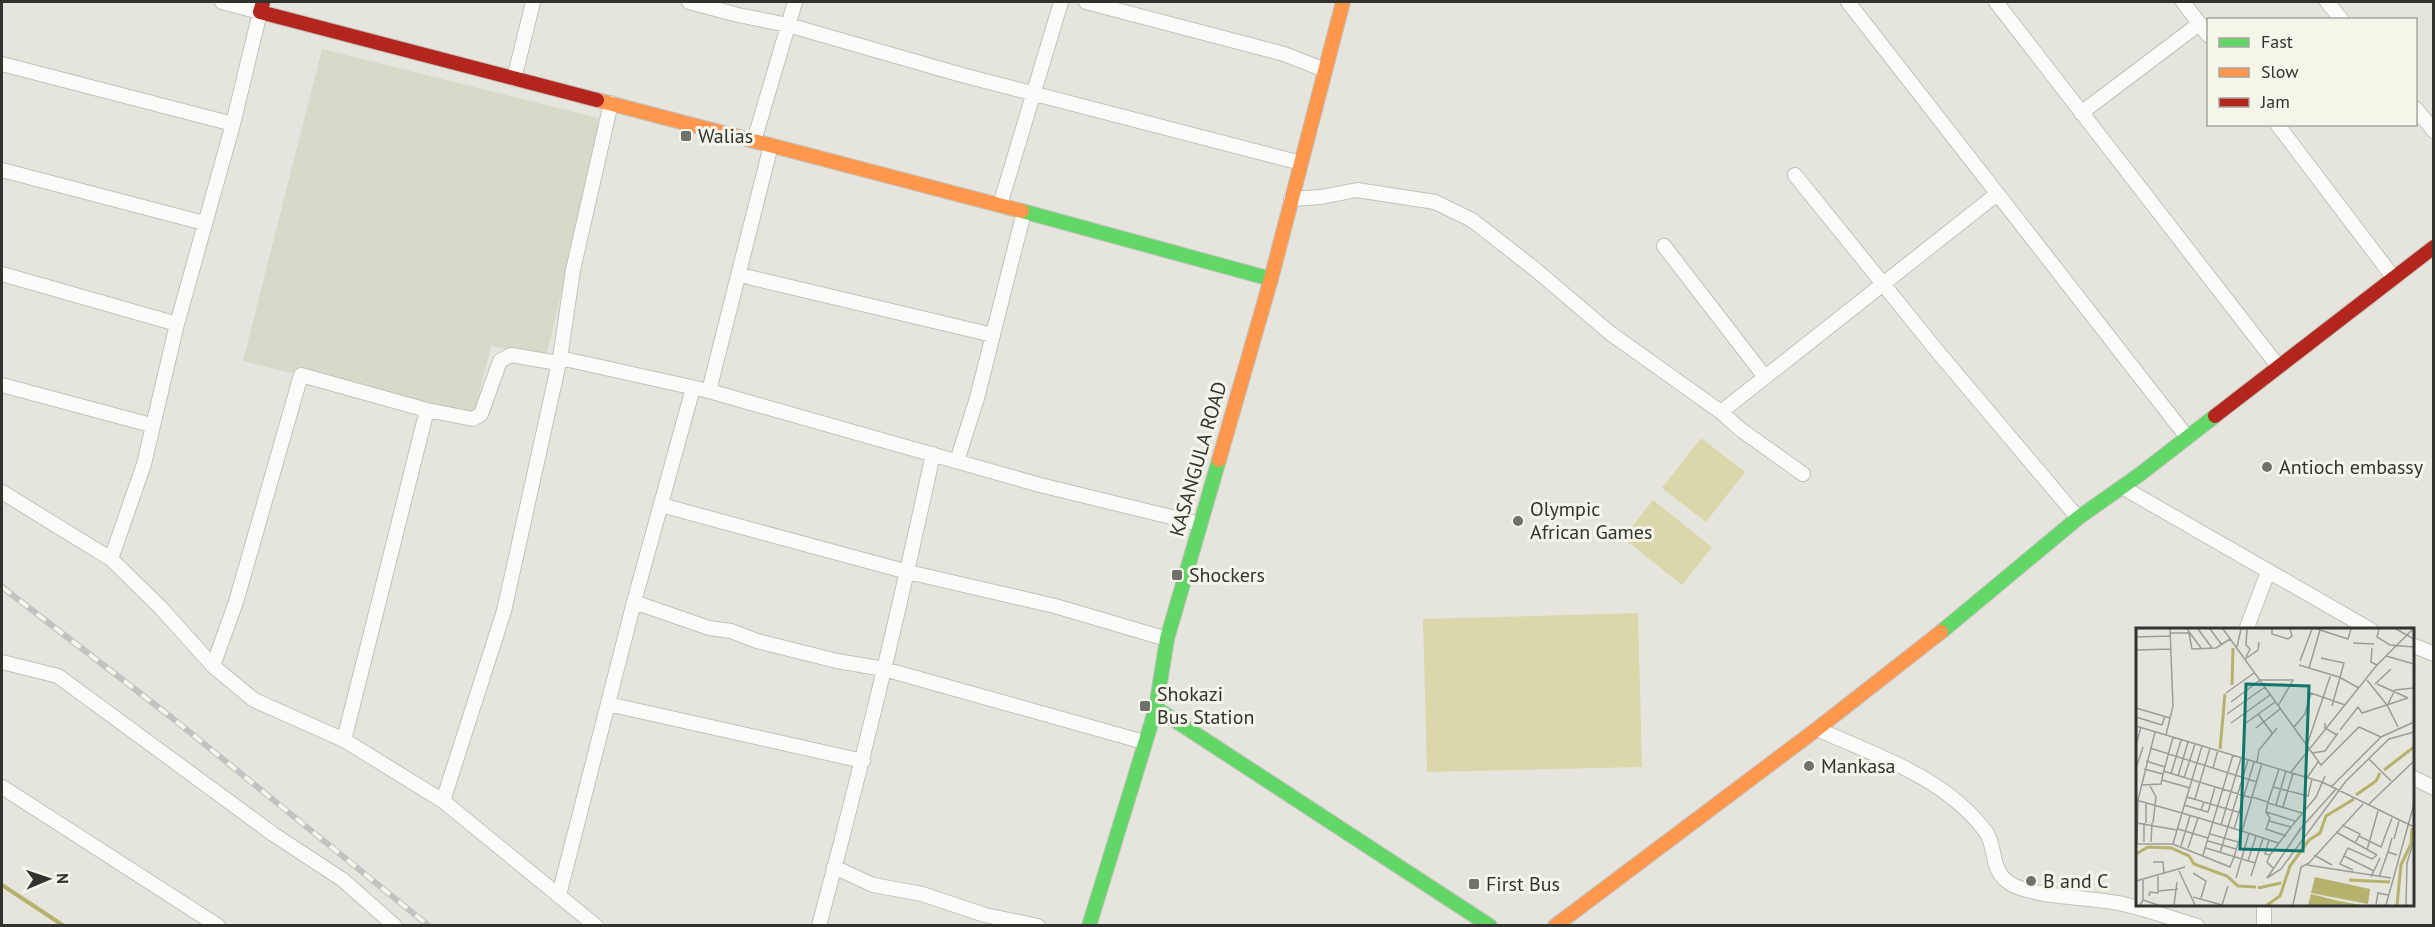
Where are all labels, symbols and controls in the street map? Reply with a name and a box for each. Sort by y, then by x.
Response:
legend [2207,18,2417,126]
text: Fast [2261,30,2293,53]
text: Slow [2261,60,2299,83]
text: Jam [2260,90,2290,113]
place label: Walias [698,123,753,149]
marker: Walias [679,129,693,143]
street label: KASANGULA ROAD [1163,379,1233,539]
place label: Antioch embassy [2279,454,2424,480]
marker: Antioch embassy [2260,460,2274,474]
place label: Olympic African Games [1530,496,1652,545]
marker: Olympic African Games [1511,514,1525,528]
place label: Shockers [1189,562,1265,588]
marker: Shockers [1170,568,1184,582]
inset map [2136,628,2414,906]
place label: Shokazi Bus Station [1157,681,1254,730]
marker: Shokazi Bus Station [1138,699,1152,713]
place label: Mankasa [1821,753,1896,779]
marker: Mankasa [1802,759,1816,773]
north arrow [18,849,78,909]
place label: B and C [2043,868,2108,894]
place label: First Bus [1486,871,1560,897]
text: N [53,873,73,884]
marker: B and C [2024,874,2038,888]
marker: First Bus [1467,877,1481,891]

